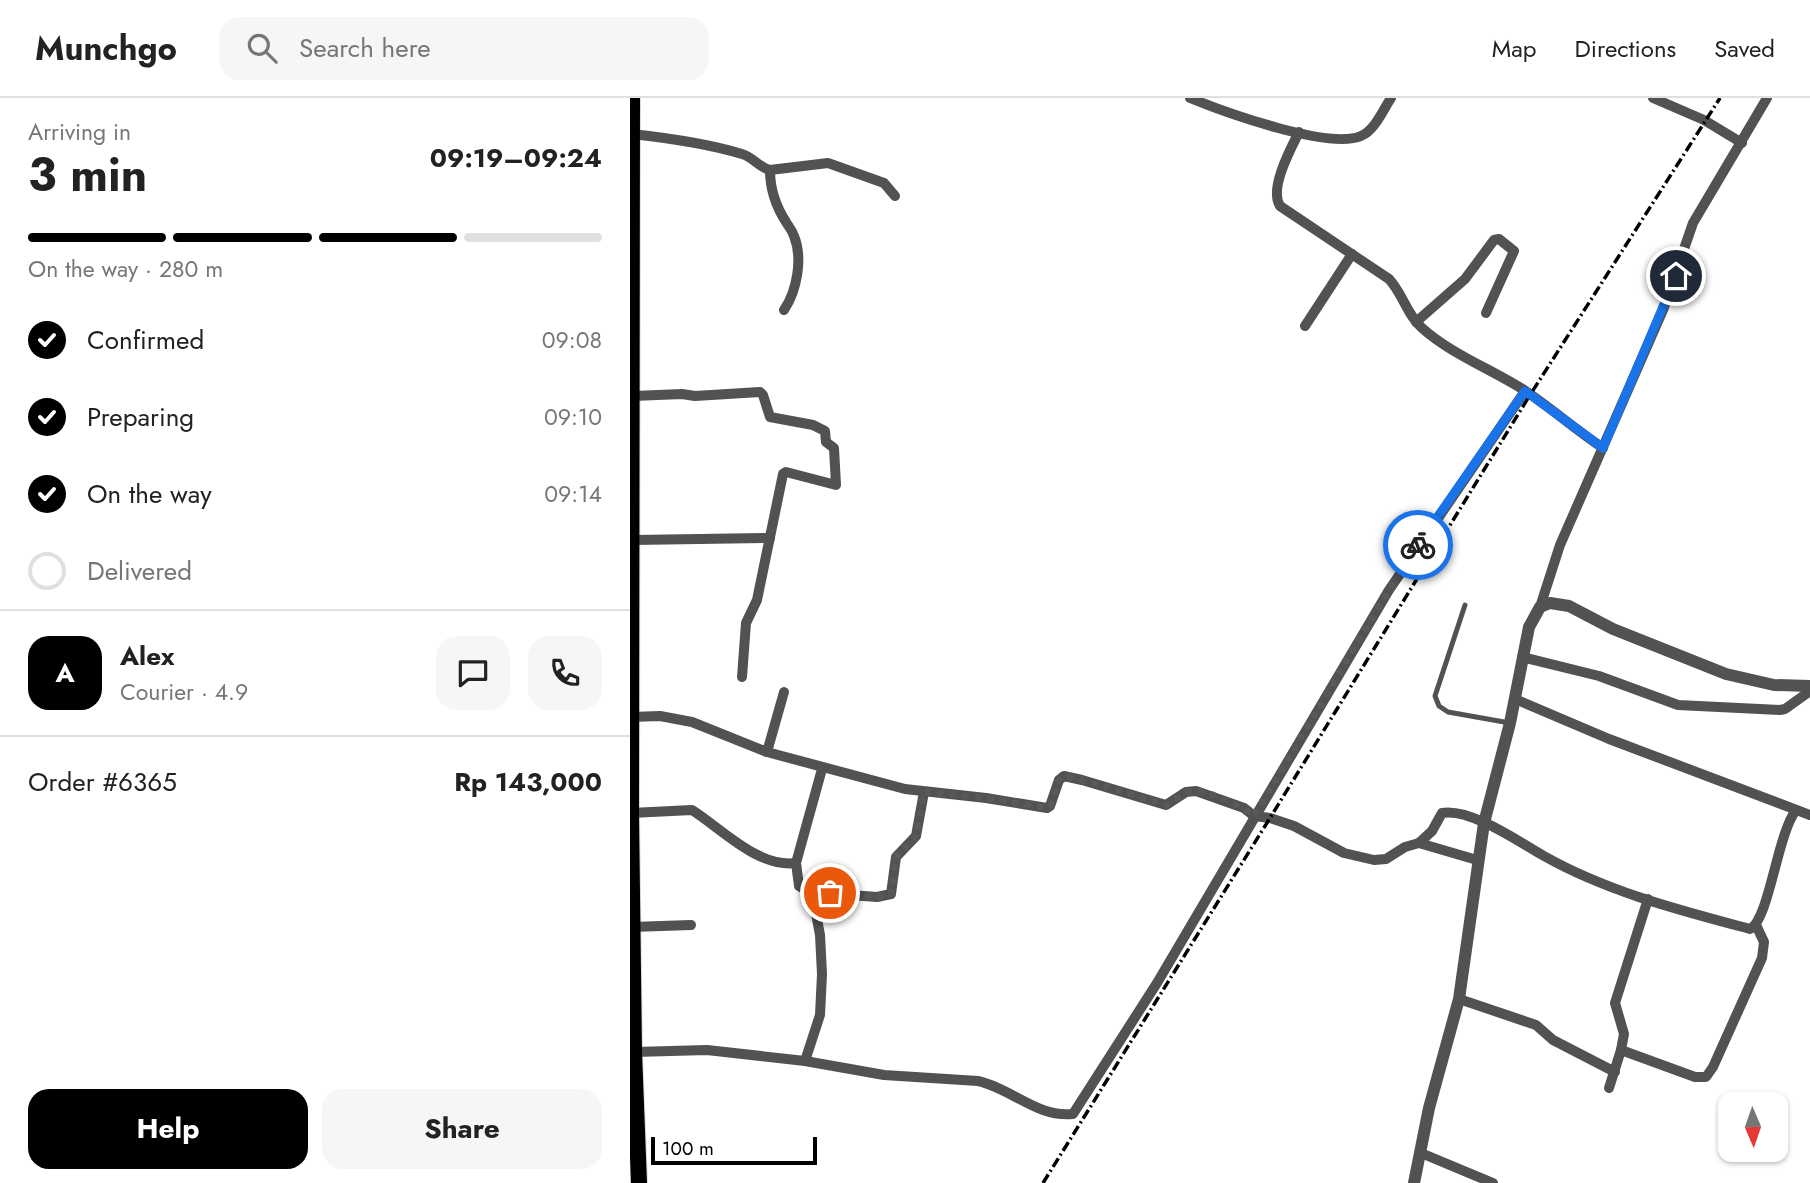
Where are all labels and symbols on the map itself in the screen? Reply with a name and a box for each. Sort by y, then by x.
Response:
pin [1646,246,1706,306]
courier [1383,510,1453,580]
pin [800,863,860,923]
north arrow [1718,1092,1788,1162]
scale bar [651,1134,817,1166]

